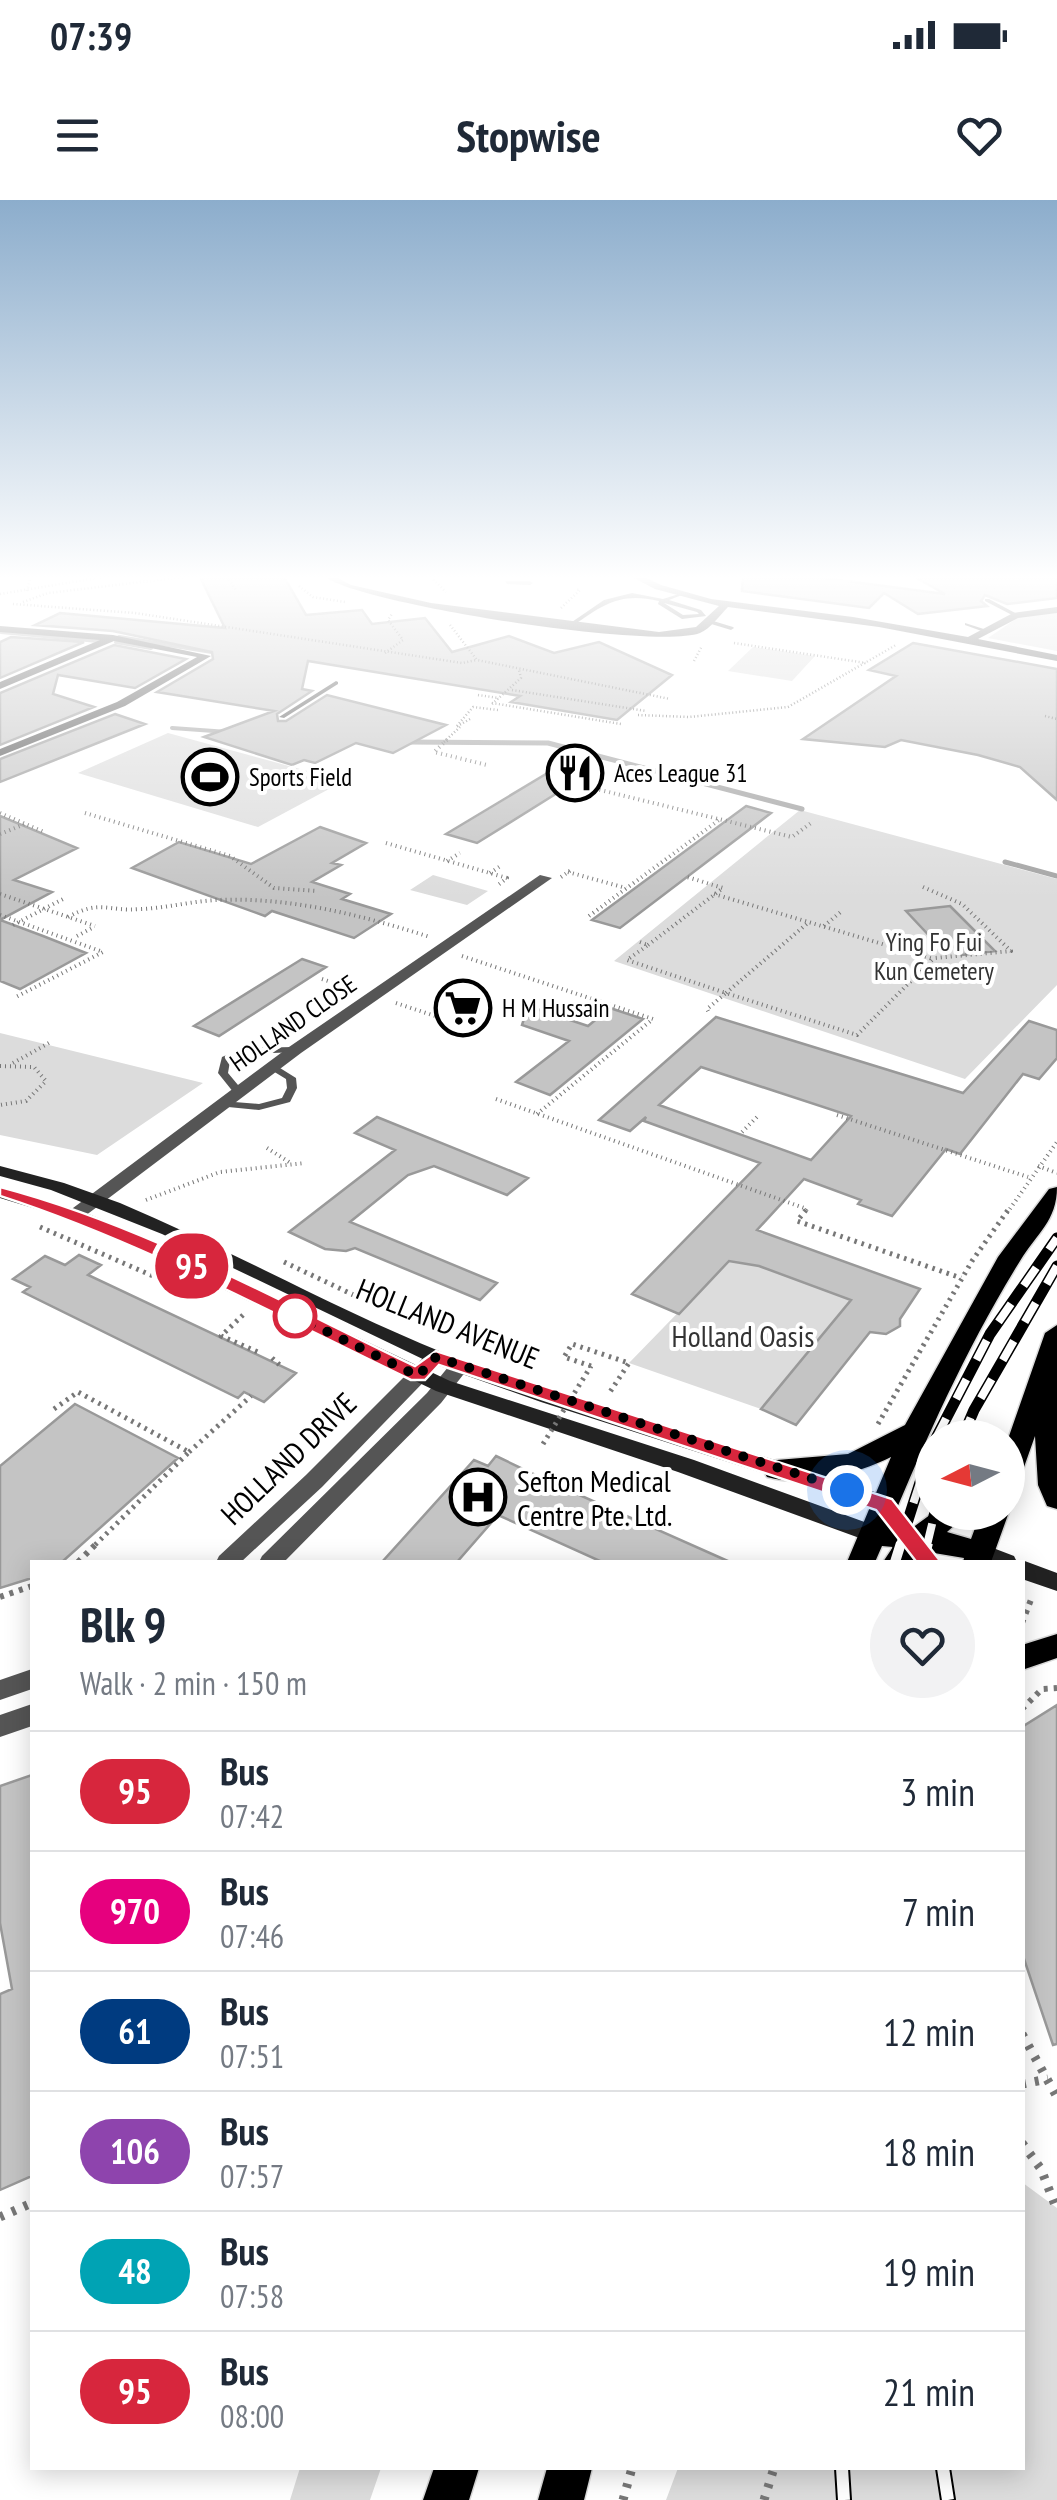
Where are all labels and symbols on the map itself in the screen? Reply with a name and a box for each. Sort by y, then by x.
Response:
restaurant icon: Aces League 31 [545,743,605,803]
sports icon: Sports Field [180,747,240,807]
place label: Aces League 31 [614,757,747,789]
place label: Sports Field [249,761,352,793]
park label: Ying Fo Fui Kun Cemetery [874,926,995,987]
street label: HOLLAND CLOSE [223,968,363,1078]
supermarket icon: H M Hussain [433,978,493,1038]
place label: H M Hussain [502,992,609,1024]
line badge: 95 [147,1234,237,1298]
street label: HOLLAND AVENUE [351,1269,545,1377]
unlabelled marker [274,1295,316,1337]
park label: Holland Oasis [672,1316,814,1355]
street label: HOLLAND DRIVE [212,1384,364,1532]
north arrow [915,1420,1025,1530]
place label: Sefton Medical Centre Pte. Ltd. [517,1461,672,1534]
your location [822,1465,872,1515]
hospital icon: Sefton Medical Centre Pte. Ltd. [448,1467,508,1527]

